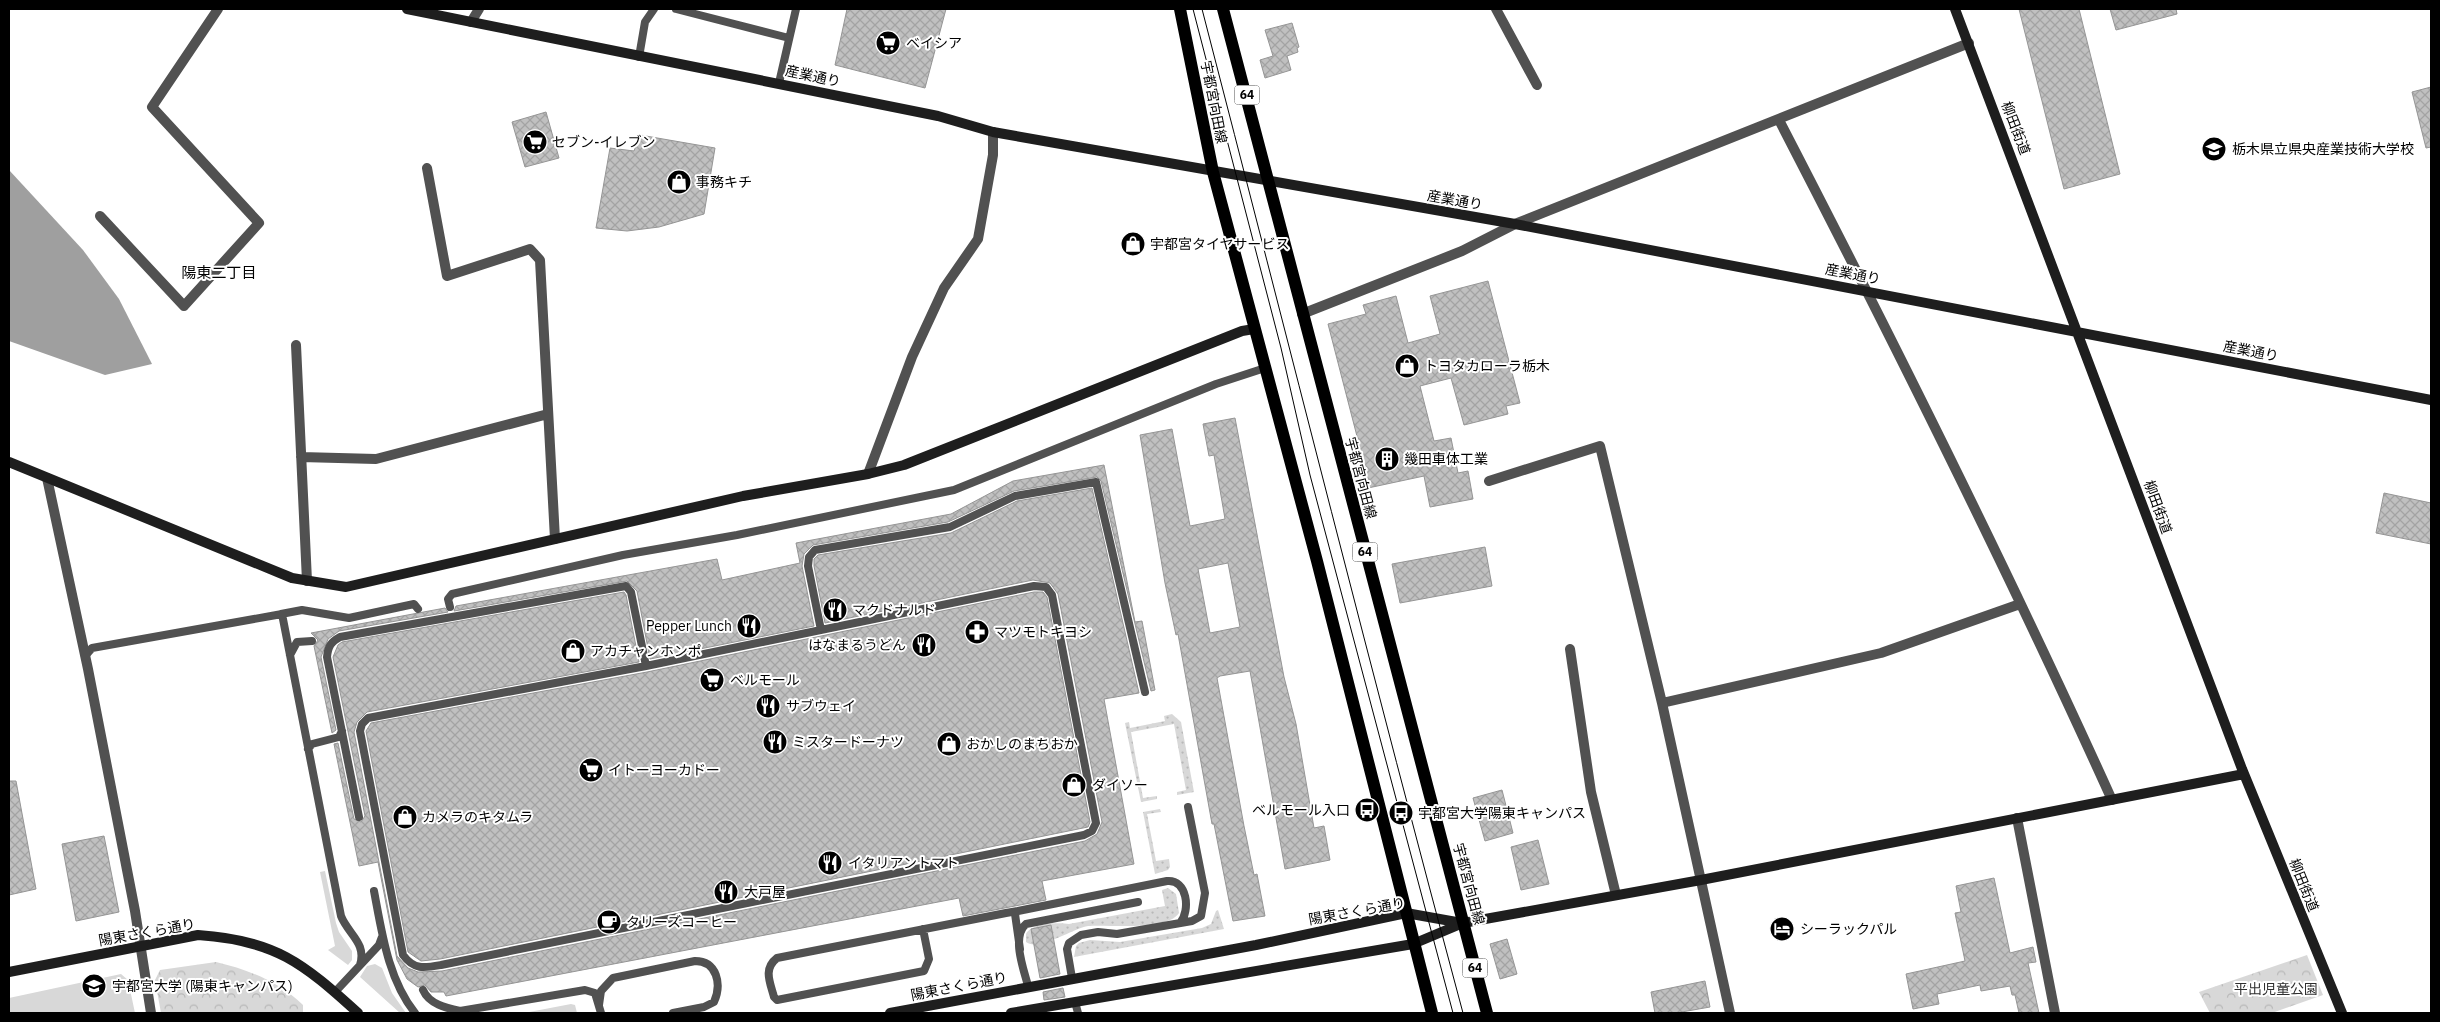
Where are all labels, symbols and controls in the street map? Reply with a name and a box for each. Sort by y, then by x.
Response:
supermarket icon: ベイシア [875,30,901,56]
place label: ベイシア [906,34,962,52]
street label: 宇都宮向田線 [1197,59,1231,145]
street label: 産業通り [784,61,842,91]
road number: 64 [1234,86,1260,104]
street label: 柳田街道 [1998,99,2034,157]
supermarket icon: セブン-イレブン [522,129,548,155]
place label: セブン-イレブン [552,133,656,151]
school or university icon: 栃木県立県央産業技術大学校 [2201,136,2227,162]
place label: 栃木県立県央産業技術大学校 [2232,140,2414,158]
shop icon: 事務キチ [666,169,692,195]
place label: 事務キチ [696,173,752,191]
street label: 産業通り [1426,186,1484,214]
shop icon: 宇都宮タイヤサービス [1120,231,1146,257]
place label: 宇都宮タイヤサービス [1150,235,1290,253]
street label: 産業通り [1824,260,1882,288]
district label: 陽東二丁目 [181,263,257,282]
street label: 産業通り [2222,337,2280,365]
shop icon: トヨタカローラ栃木 [1394,353,1420,379]
place label: トヨタカローラ栃木 [1424,357,1550,375]
street label: 宇都宮向田線 [1341,435,1381,521]
building icon: 幾田車体工業 [1374,446,1400,472]
place label: 幾田車体工業 [1404,450,1488,468]
street label: 柳田街道 [2140,478,2176,536]
road number: 64 [1352,542,1378,562]
restaurant icon: マクドナルド [822,597,848,623]
place label: マクドナルド [852,601,936,619]
restaurant icon: Pepper Lunch [736,613,762,639]
place label: Pepper Lunch [646,617,732,635]
pharmacy icon: マツモトキヨシ [964,619,990,645]
place label: マツモトキヨシ [994,623,1092,641]
restaurant icon: はなまるうどん [911,632,937,658]
place label: はなまるうどん [808,636,906,654]
shop icon: アカチャンホンポ [560,638,586,664]
place label: アカチャンホンポ [590,642,702,660]
supermarket icon: ベルモール [699,667,725,693]
place label: ベルモール [730,671,800,689]
restaurant icon: サブウェイ [755,693,781,719]
place label: サブウェイ [786,697,856,715]
restaurant icon: ミスタードーナツ [762,729,788,755]
shop icon: おかしのまちおか [936,731,962,757]
place label: ミスタードーナツ [792,733,904,751]
place label: おかしのまちおか [966,735,1078,753]
supermarket icon: イトーヨーカドー [578,757,604,783]
place label: イトーヨーカドー [608,761,720,779]
shop icon: ダイソー [1061,772,1087,798]
place label: ダイソー [1092,776,1148,794]
bus stop icon: ベルモール入口 [1354,797,1380,823]
bus stop icon: 宇都宮大学陽東キャンパス [1388,800,1414,826]
place label: ベルモール入口 [1252,801,1350,819]
shop icon: カメラのキタムラ [392,804,418,830]
place label: 宇都宮大学陽東キャンパス [1418,804,1586,822]
place label: カメラのキタムラ [422,808,533,826]
street label: 宇都宮向田線 [1449,841,1489,927]
restaurant icon: イタリアントマト [817,850,843,876]
place label: イタリアントマト [848,854,959,872]
street label: 柳田街道 [2285,856,2323,914]
restaurant icon: 大戸屋 [713,879,739,905]
place label: 大戸屋 [744,883,786,901]
street label: 陽東さくら通り [1307,894,1407,928]
cafe icon: タリーズコーヒー [596,909,622,935]
place label: タリーズコーヒー [626,913,737,931]
street label: 陽東さくら通り [97,915,197,949]
hotel icon: シーラックパル [1769,916,1795,942]
place label: シーラックパル [1800,920,1897,938]
road number: 64 [1462,958,1488,978]
street label: 陽東さくら通り [909,968,1009,1004]
school or university icon: 宇都宮大学 (陽東キャンパス) [81,973,107,999]
place label: 宇都宮大学 (陽東キャンパス) [112,977,293,995]
park label: 平出児童公園 [2234,980,2318,998]

